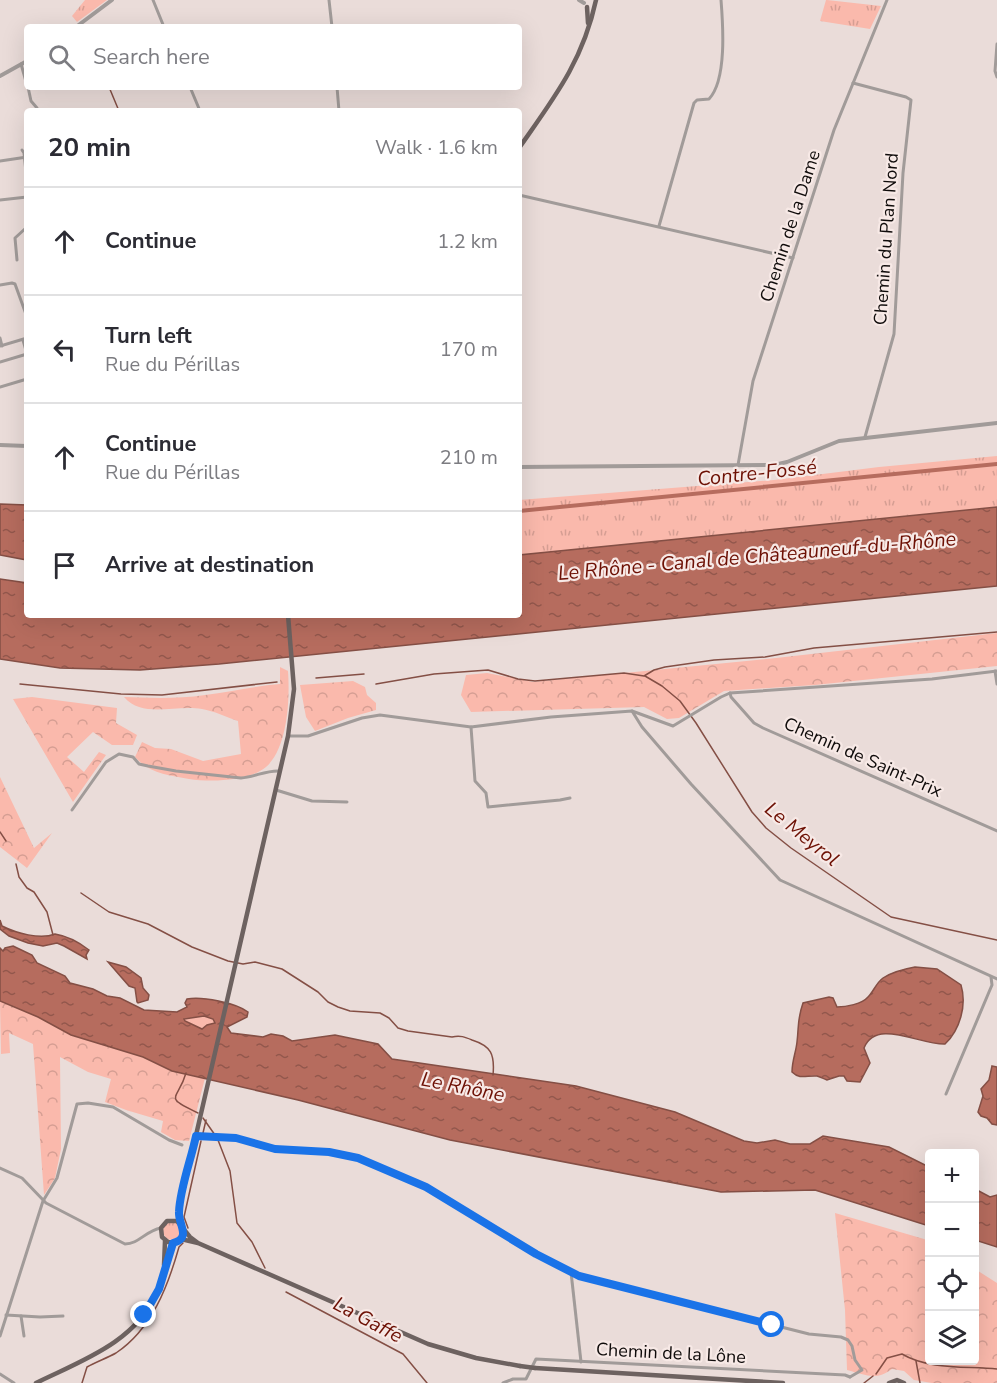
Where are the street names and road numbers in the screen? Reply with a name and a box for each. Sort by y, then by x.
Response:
street label: Chemin de la Dame [754,147,826,305]
street label: Chemin du Plan Nord [868,152,904,326]
street label: Chemin de Saint-Prix [780,711,947,803]
street label: Chemin de la Lône [595,1337,747,1369]

